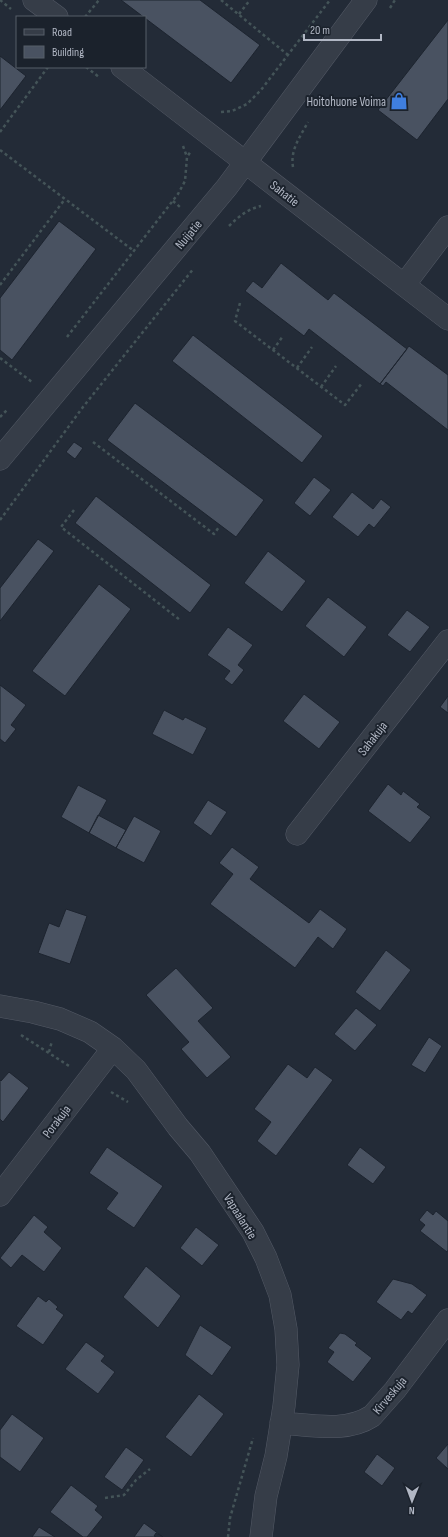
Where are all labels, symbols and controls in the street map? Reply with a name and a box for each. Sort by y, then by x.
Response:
legend [16,16,146,68]
scale bar [304,16,381,42]
text: 20 m [310,23,330,38]
text: Road [52,25,72,40]
text: Building [52,45,84,60]
shop icon: Hoitohuone Voima [389,91,409,111]
place label: Hoitohuone Voima [306,94,386,110]
street label: Sahatie [267,177,302,210]
street label: Nuijatie [172,217,206,253]
street label: Sahakuja [355,718,391,759]
street label: Porakuja [39,1102,74,1141]
street label: Vapaalantie [220,1191,260,1242]
street label: Kirveskuja [369,1373,410,1418]
north arrow [392,1481,432,1521]
text: N [409,1504,415,1517]

